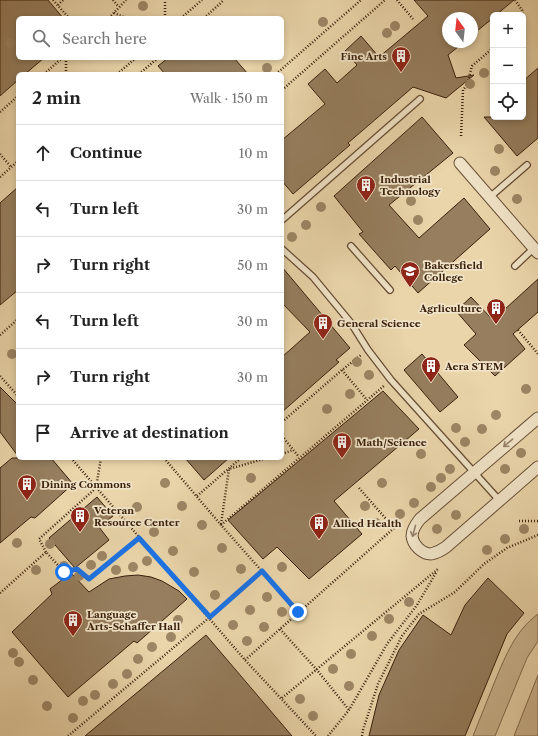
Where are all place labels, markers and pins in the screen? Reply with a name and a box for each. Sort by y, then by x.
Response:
building icon: Fine Arts [390,45,412,73]
place label: Fine Arts [340,50,387,63]
place label: Industrial Technology [380,173,441,198]
building icon: Industrial Technology [355,174,377,202]
place label: Bakersfield College [424,259,483,284]
school or university icon: Bakersfield College [399,260,421,288]
building icon: Agrliculture [485,297,507,325]
place label: Agrliculture [418,302,482,315]
building icon: General Science [312,312,334,340]
place label: General Science [337,317,421,330]
building icon: Aera STEM [420,355,442,383]
place label: Aera STEM [444,360,504,373]
building icon: Math/Science [331,431,353,459]
place label: Math/Science [356,436,427,449]
building icon: Dining Commons [16,473,38,501]
place label: Dining Commons [41,478,131,491]
place label: Veteran Resource Center [93,504,180,529]
building icon: Veteran Resource Center [69,505,91,533]
building icon: Allied Health [308,512,330,540]
place label: Allied Health [332,517,402,530]
place label: Language Arts-Schaffer Hall [86,608,181,633]
building icon: Language Arts-Schaffer Hall [62,609,84,637]

